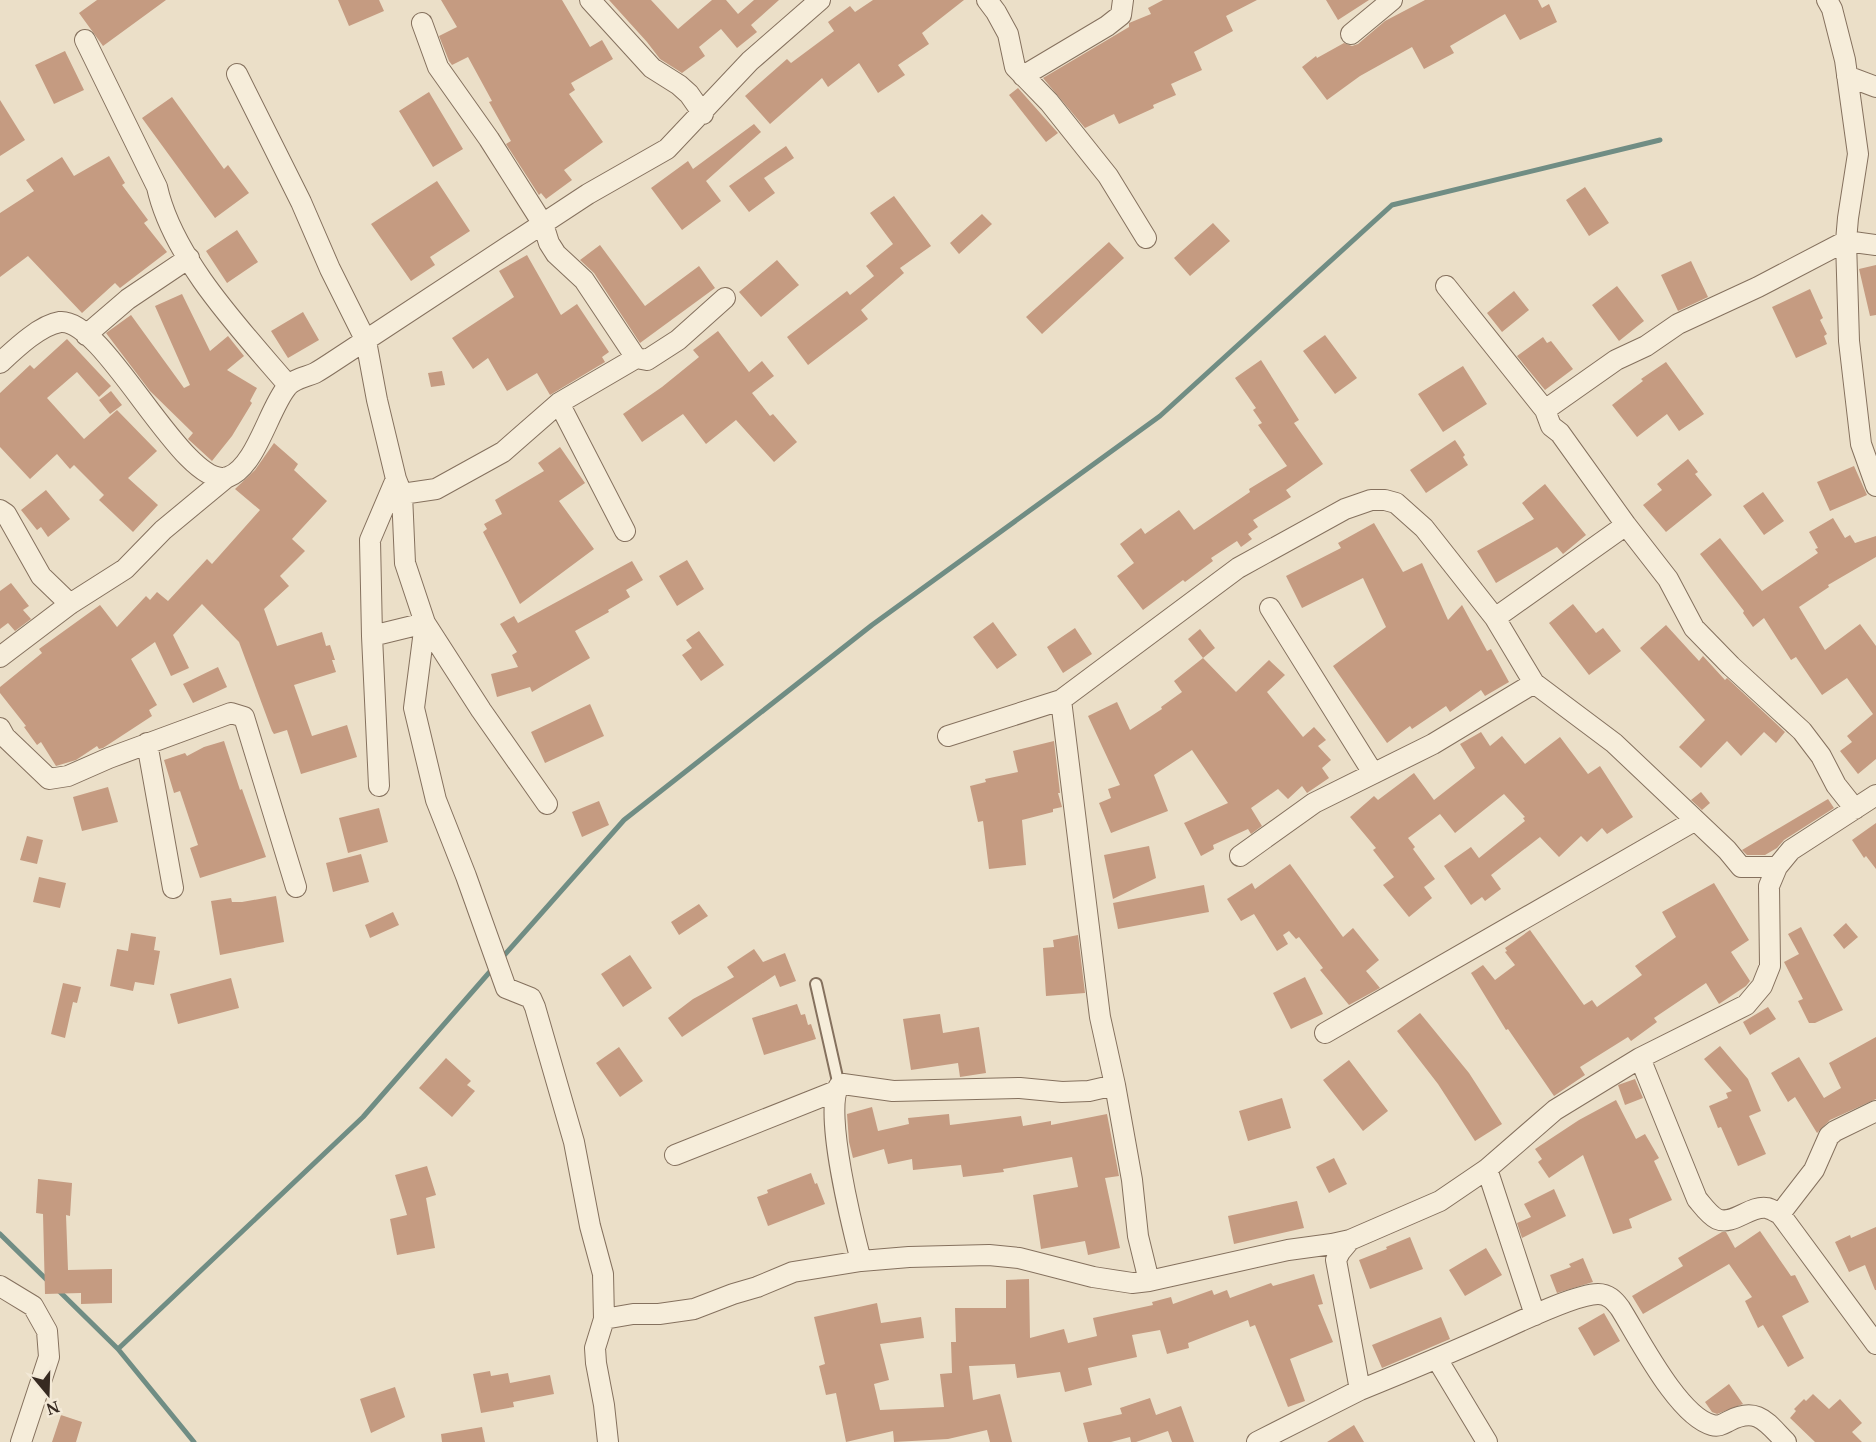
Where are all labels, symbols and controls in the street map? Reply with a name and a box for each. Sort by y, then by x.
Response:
north arrow [18,1364,78,1424]
text: N [43,1396,62,1421]

